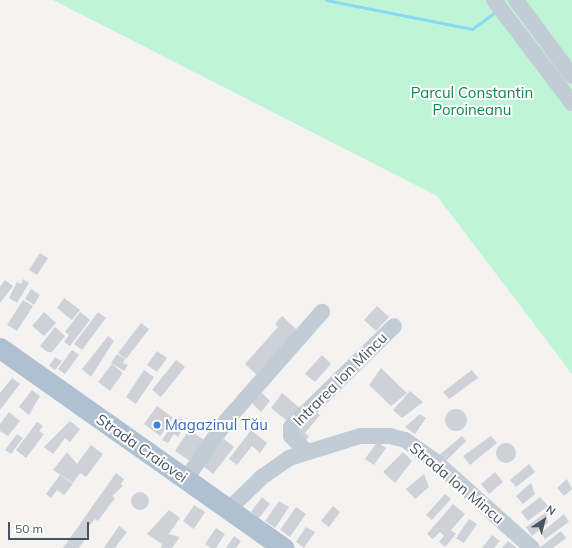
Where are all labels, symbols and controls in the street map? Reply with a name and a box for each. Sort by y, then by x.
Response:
park label: Parcul Constantin Poroineanu [411,83,533,118]
street label: Intrarea Ion Mincu [289,328,391,430]
street label: Strada Craiovei [93,410,191,486]
place label: Magazinul Tău [165,416,268,434]
marker: Magazinul Tău [152,420,162,430]
street label: Strada Ion Mincu [406,438,508,528]
north arrow [524,500,564,540]
text: N [543,502,558,518]
scale bar [10,514,91,540]
text: 50 m [15,521,43,536]

